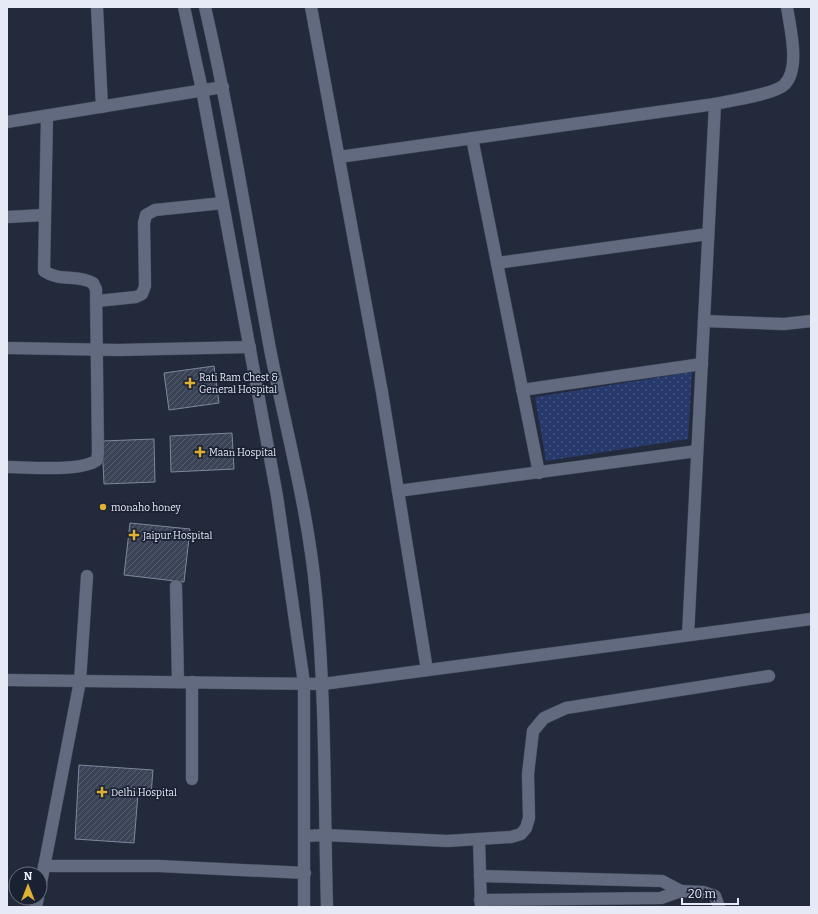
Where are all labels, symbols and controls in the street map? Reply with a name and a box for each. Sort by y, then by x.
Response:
place label: Rati Ram Chest & General Hospital [199,372,278,396]
marker: Rati Ram Chest & General Hospital [184,377,196,389]
marker: Maan Hospital [194,446,206,458]
place label: Maan Hospital [209,447,276,459]
marker: monaho honey [98,502,108,512]
place label: monaho honey [111,502,182,514]
marker: Jaipur Hospital [128,529,140,541]
place label: Jaipur Hospital [142,530,212,542]
marker: Delhi Hospital [96,786,108,798]
place label: Delhi Hospital [111,787,177,799]
north arrow [8,866,48,906]
text: N [24,870,33,883]
scale bar [682,880,738,906]
text: 20 m [688,887,717,901]

